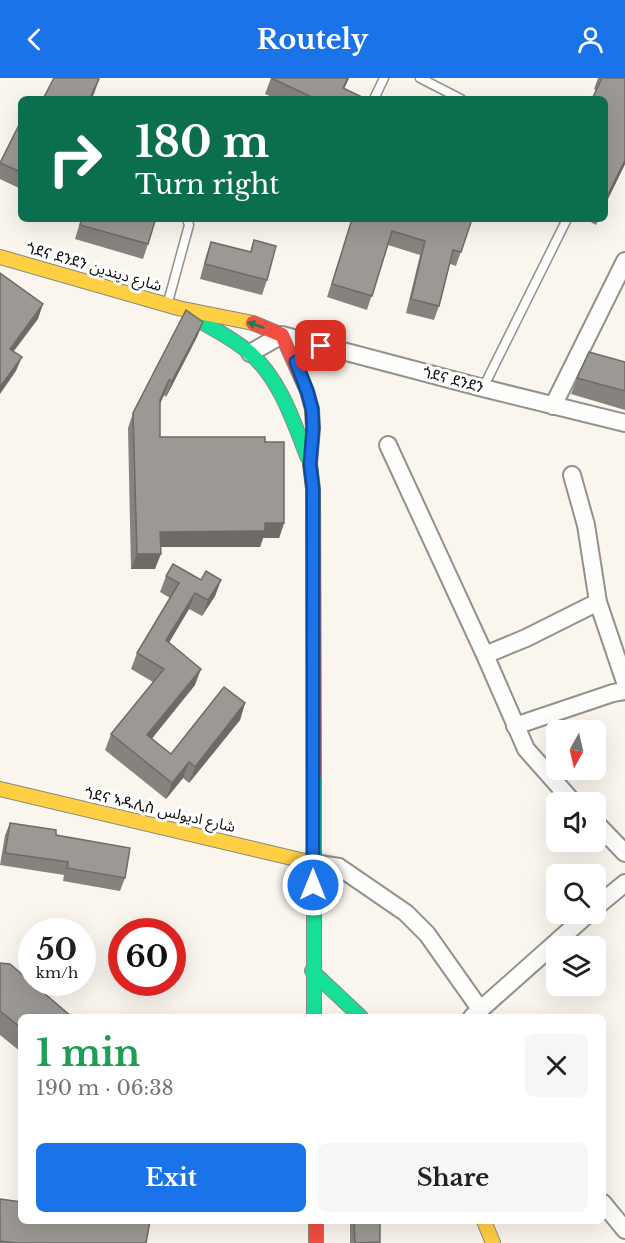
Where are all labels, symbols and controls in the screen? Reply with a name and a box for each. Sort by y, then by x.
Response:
icon: back [18,23,51,56]
text: Routely [257,23,368,56]
icon: person [574,23,607,56]
text: 180 m [135,116,269,168]
icon: right [36,120,114,198]
text: Turn right [135,168,279,201]
street label: ጎደና ደንደን شارع ديندين [23,238,164,298]
one-way arrow [246,320,264,330]
pin [295,320,346,371]
icon: arrive [304,329,337,362]
street label: ጎደና ደንደን [421,362,486,397]
north arrow [546,720,606,780]
map controls [546,720,606,996]
street label: ጎደና ኣዱሊስ شارع اديولس [82,783,238,839]
button: sound [546,792,606,852]
position arrow [281,853,345,917]
button: search [546,864,606,924]
speed limit sign: 60 [108,918,186,996]
text: 50 [37,931,77,968]
button: layers [546,936,606,996]
text: km/h [36,963,78,982]
text: 1 min [36,1031,140,1076]
button: close [525,1034,588,1097]
text: 190 m · 06:38 [36,1076,174,1100]
button: Exit [36,1143,306,1212]
button: Share [318,1143,588,1212]

